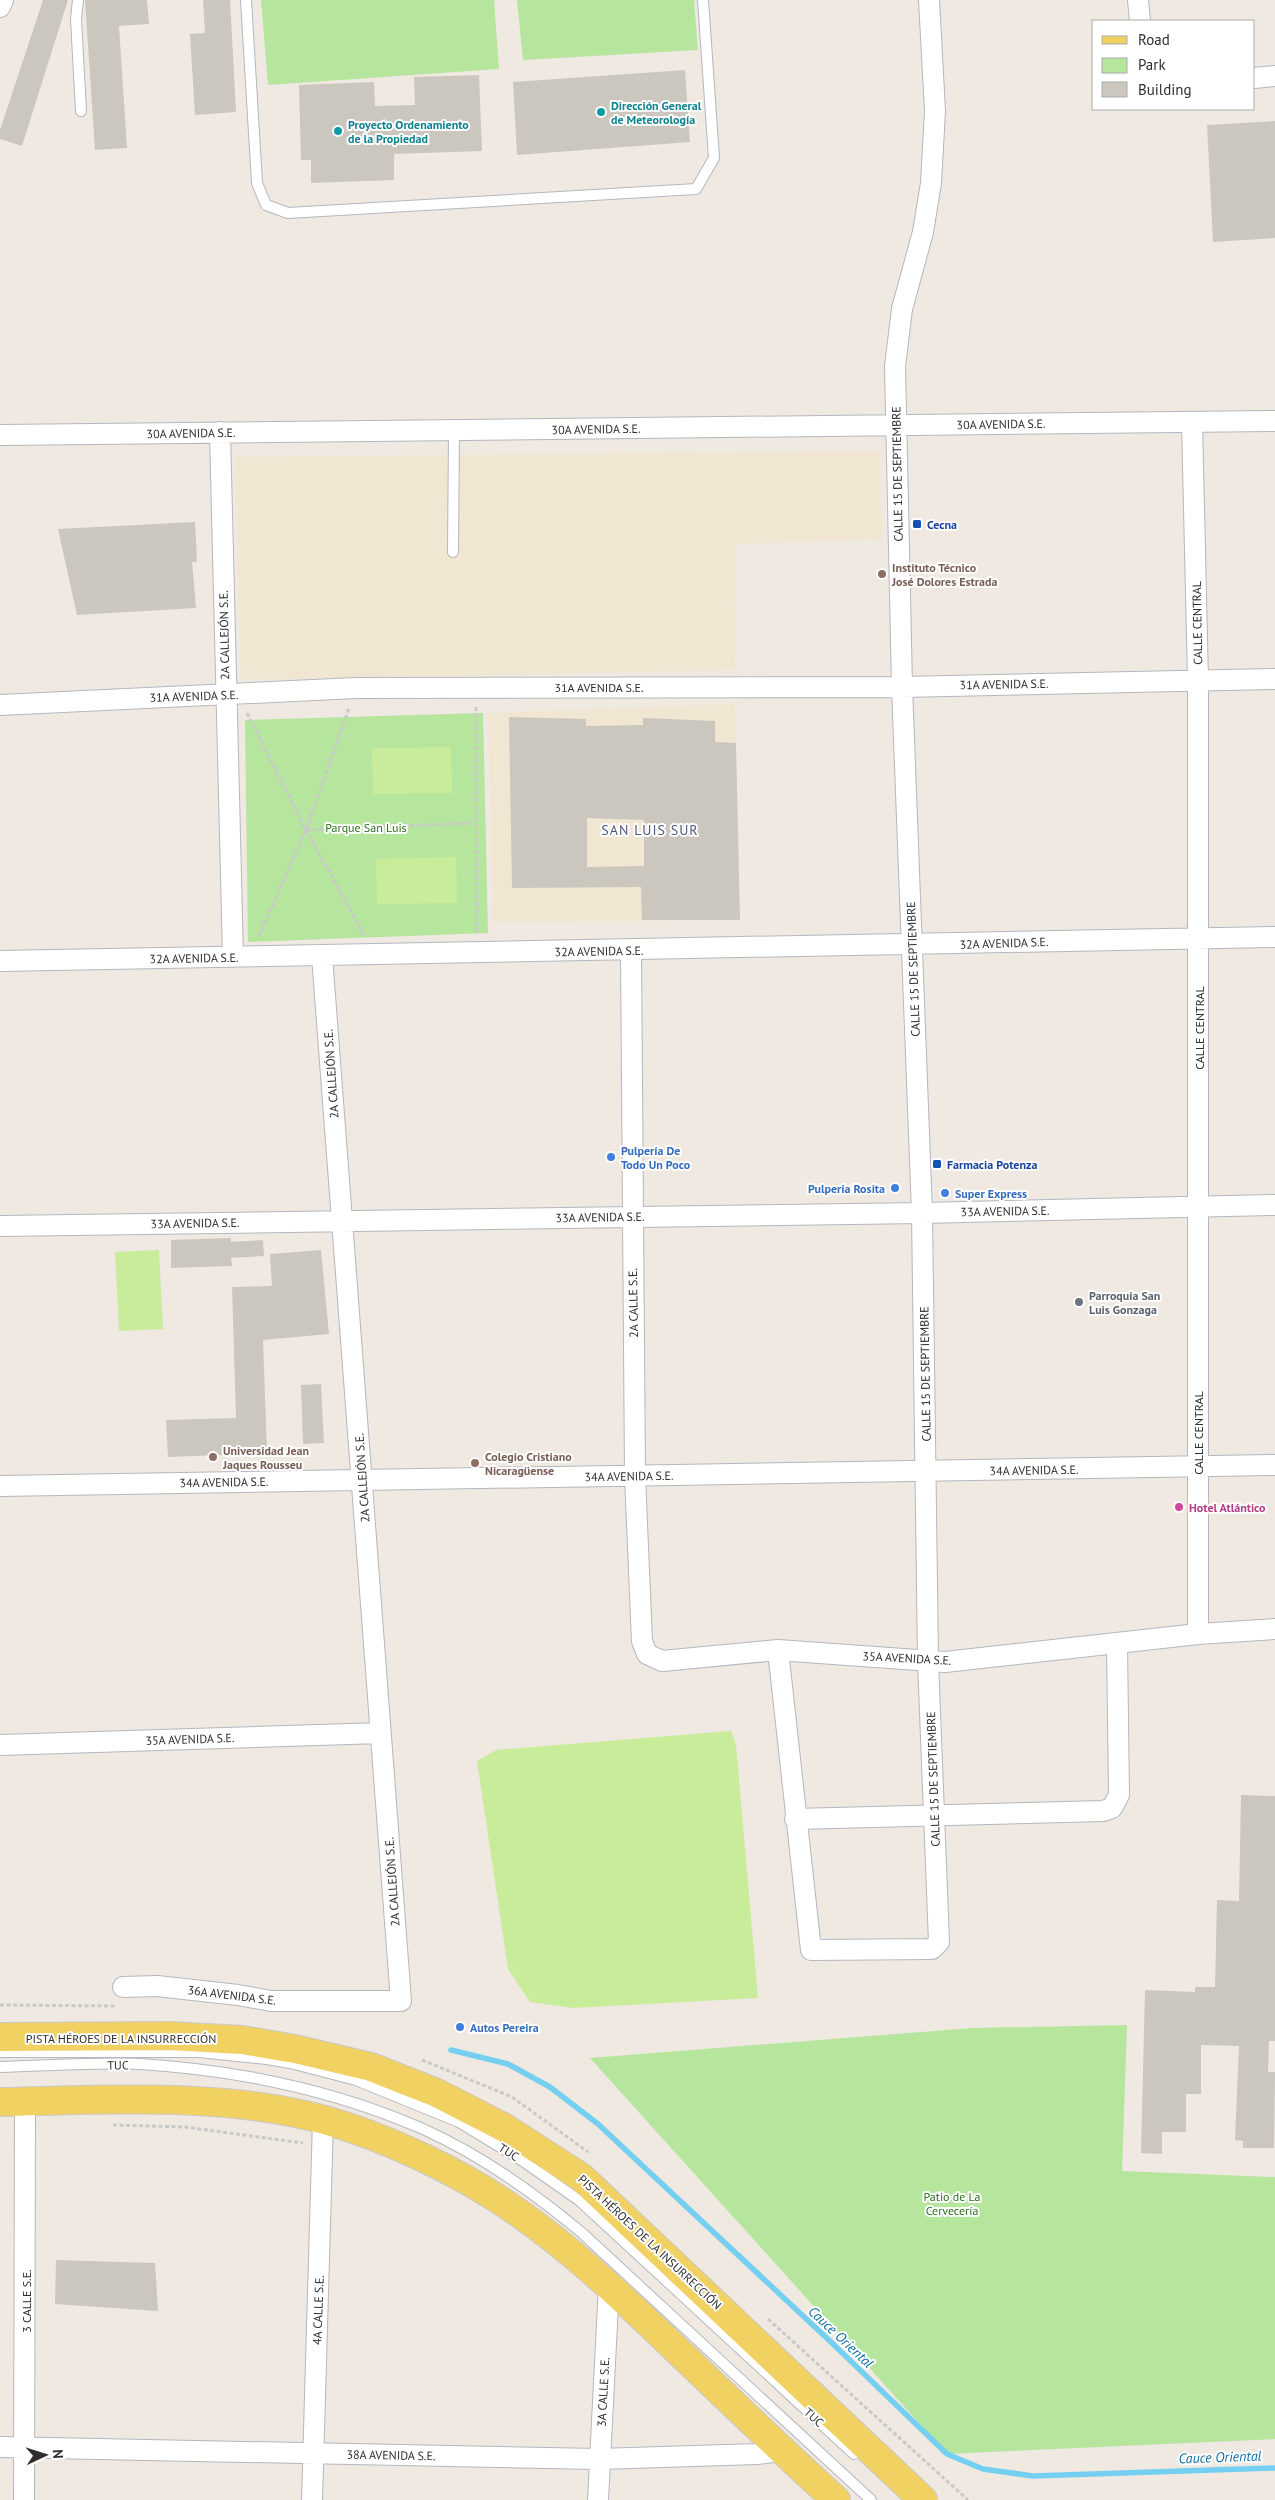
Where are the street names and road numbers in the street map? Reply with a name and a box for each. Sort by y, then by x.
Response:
street label: CALLE 15 DE SEPTIEMBRE [888,406,906,542]
street label: 30A AVENIDA S.E. [956,416,1046,432]
street label: 30A AVENIDA S.E. [551,421,641,437]
street label: 30A AVENIDA S.E. [146,425,236,441]
street label: CALLE CENTRAL [1189,581,1205,665]
street label: 2A CALLEJÓN S.E. [216,590,232,680]
street label: 31A AVENIDA S.E. [959,676,1049,692]
street label: 31A AVENIDA S.E. [555,680,643,695]
street label: 31A AVENIDA S.E. [149,687,239,705]
street label: CALLE 15 DE SEPTIEMBRE [903,901,923,1037]
street label: 32A AVENIDA S.E. [959,934,1049,952]
street label: 32A AVENIDA S.E. [554,943,644,959]
street label: 32A AVENIDA S.E. [149,950,239,966]
street label: CALLE CENTRAL [1192,986,1207,1070]
street label: 2A CALLEJÓN S.E. [320,1029,342,1119]
street label: 33A AVENIDA S.E. [960,1203,1050,1219]
street label: 33A AVENIDA S.E. [555,1209,645,1225]
street label: 33A AVENIDA S.E. [150,1215,240,1231]
street label: 2A CALLE S.E. [625,1268,641,1338]
street label: CALLE 15 DE SEPTIEMBRE [916,1306,934,1442]
street label: CALLE CENTRAL [1191,1391,1206,1475]
street label: 2A CALLEJÓN S.E. [351,1433,373,1523]
street label: 34A AVENIDA S.E. [989,1462,1079,1478]
street label: 34A AVENIDA S.E. [584,1468,674,1484]
street label: 34A AVENIDA S.E. [179,1474,269,1490]
street label: 35A AVENIDA S.E. [862,1648,952,1668]
street label: CALLE 15 DE SEPTIEMBRE [923,1711,943,1847]
street label: 35A AVENIDA S.E. [145,1730,235,1748]
street label: 2A CALLEJÓN S.E. [381,1837,403,1927]
street label: 36A AVENIDA S.E. [187,1982,277,2008]
street label: PISTA HÉROES DE LA INSURRECCIÓN [26,2031,216,2046]
street label: TUC [107,2057,129,2073]
street label: TUC [496,2140,522,2164]
street label: PISTA HÉROES DE LA INSURRECCIÓN [575,2172,725,2312]
street label: 3 CALLE S.E. [19,2269,34,2333]
street label: 4A CALLE S.E. [309,2275,327,2345]
street label: 3A CALLE S.E. [594,2357,612,2427]
street label: TUC [801,2404,827,2430]
street label: 38A AVENIDA S.E. [346,2447,436,2463]

